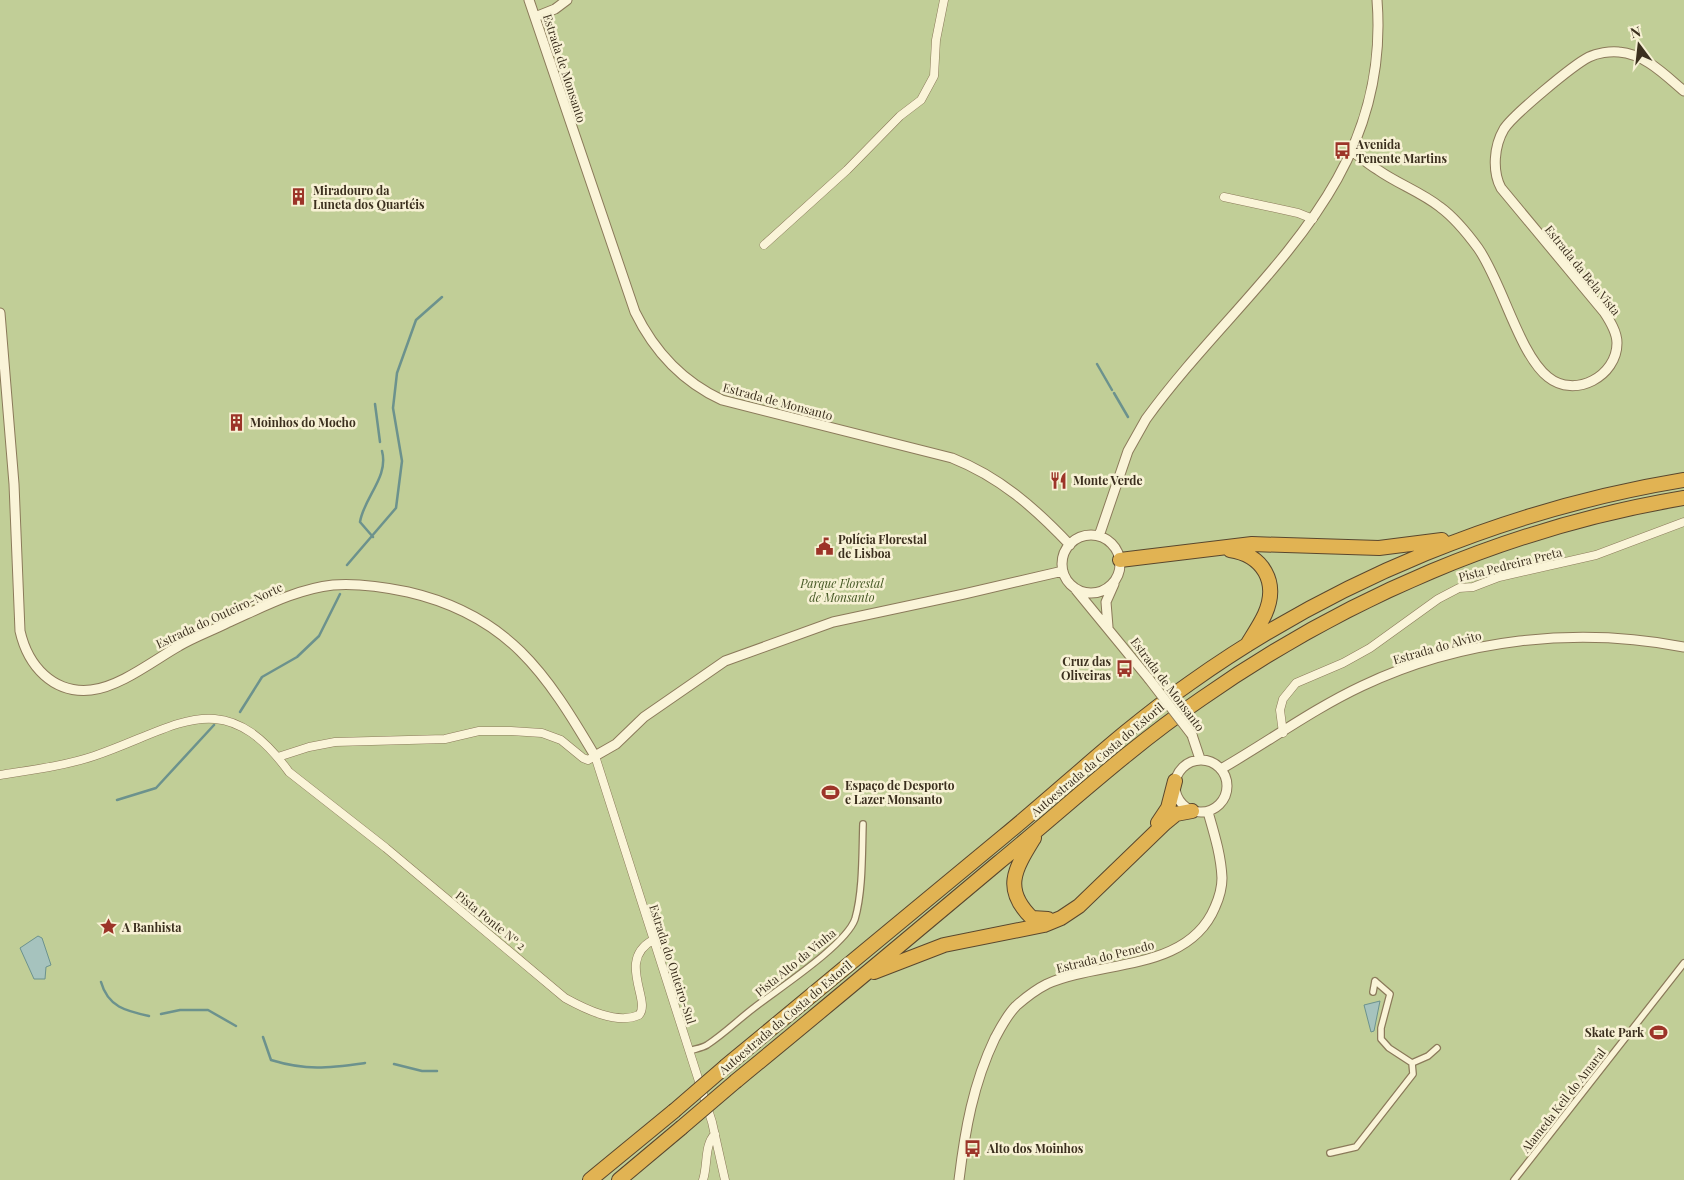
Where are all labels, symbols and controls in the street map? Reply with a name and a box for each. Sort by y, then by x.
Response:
street label: Estrada de Monsanto [540,12,590,125]
north arrow [1614,20,1664,70]
text: N [1628,21,1643,42]
place label: Avenida Tenente Martins [1355,136,1447,166]
bus stop icon: Avenida Tenente Martins [1332,141,1352,161]
place label: Miradouro da Luneta dos Quartéis [313,182,425,212]
building icon: Miradouro da Luneta dos Quartéis [289,187,309,207]
street label: Estrada da Bela Vista [1542,222,1624,318]
street label: Estrada de Monsanto [721,379,835,424]
building icon: Moinhos do Mocho [226,412,246,432]
place label: Moinhos do Mocho [250,414,356,430]
restaurant icon: Monte Verde [1049,470,1069,490]
place label: Monte Verde [1073,472,1142,488]
place label: Polícia Florestal de Lisboa [838,531,927,561]
public building icon: Polícia Florestal de Lisboa [814,536,834,556]
street label: Pista Pedreira Preta [1457,543,1563,585]
park label: Parque Florestal de Monsanto [799,575,884,605]
street label: Estrada do Outeiro-Norte [153,578,285,652]
street label: Estrada do Alvito [1391,627,1484,667]
street label: Estrada de Monsanto [1127,634,1209,734]
place label: Cruz das Oliveiras [1061,653,1111,683]
bus stop icon: Cruz das Oliveiras [1115,658,1135,678]
street label: Autoestrada da Costa do Estoril [1026,698,1167,820]
place label: Espaço de Desporto e Lazer Monsanto [845,777,955,807]
sports icon: Espaço de Desporto e Lazer Monsanto [821,782,841,802]
street label: Pista Ponte Nº 2 [453,887,529,953]
street label: Estrada do Outeiro-Sul [646,902,700,1026]
place icon: A Banhista [98,917,118,937]
place label: A Banhista [121,919,182,935]
street label: Pista Alto da Vinha [751,924,839,1000]
street label: Estrada do Penedo [1054,936,1156,976]
street label: Autoestrada da Costa do Estoril [714,956,855,1078]
sports icon: Skate Park [1648,1022,1668,1042]
place label: Skate Park [1585,1024,1645,1040]
street label: Alameda Keil do Amaral [1517,1044,1609,1156]
bus stop icon: Alto dos Moinhos [963,1138,983,1158]
place label: Alto dos Moinhos [986,1140,1084,1156]

